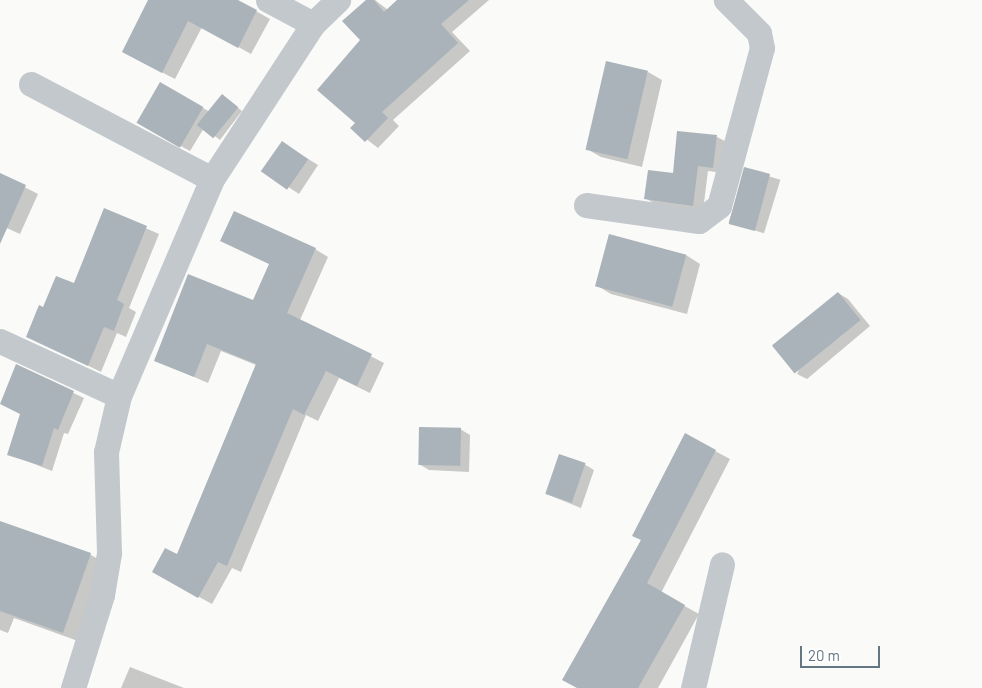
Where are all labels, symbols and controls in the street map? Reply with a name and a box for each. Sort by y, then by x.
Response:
scale bar [802,636,882,668]
text: 20 m [808,646,840,664]

